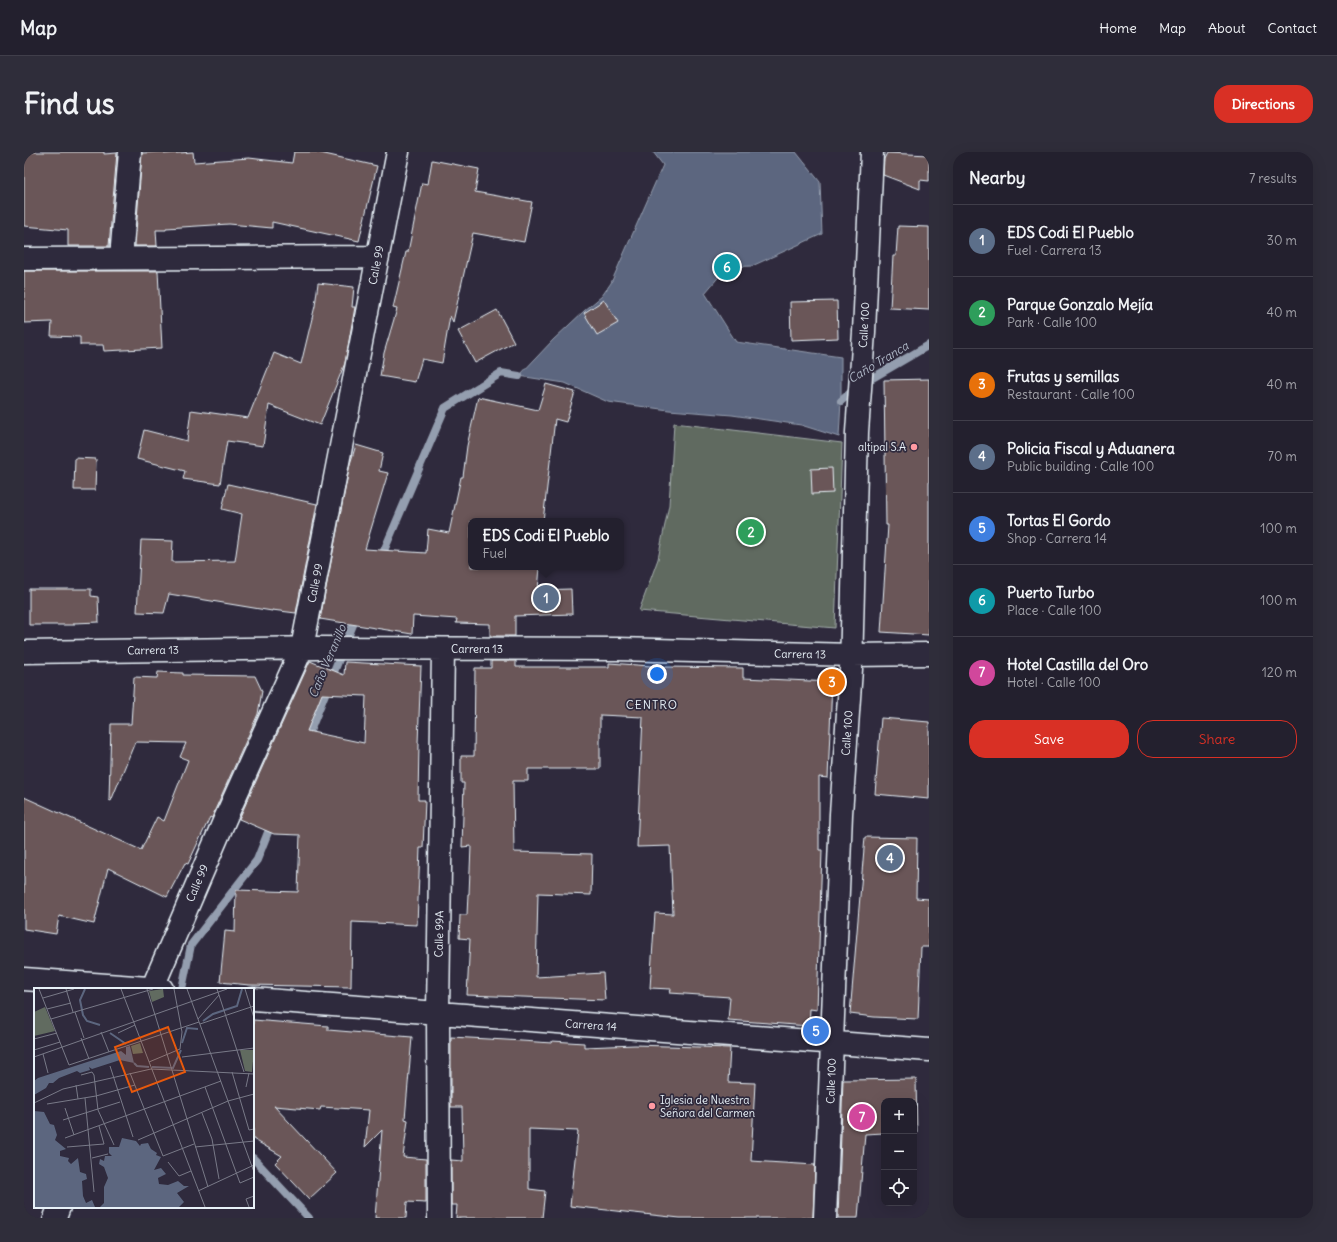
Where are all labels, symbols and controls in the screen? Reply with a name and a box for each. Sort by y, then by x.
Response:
text: Map [20,16,57,40]
text: Home [1099,19,1137,37]
text: Map [1159,19,1186,37]
text: About [1208,19,1246,37]
text: Contact [1268,19,1317,37]
button: Directions [1214,85,1313,123]
text: Find us [24,86,115,122]
text: Nearby [969,167,1025,189]
text: 7 results [1249,170,1297,187]
text: EDS Codi El Pueblo [1007,223,1134,242]
text: 1 [979,232,985,249]
text: 30 m [1267,232,1297,249]
text: Fuel · Carrera 13 [1007,242,1102,259]
street label: Calle 99 [365,244,387,286]
pin: 6 [714,252,740,282]
text: Parque Gonzalo Mejía [1007,295,1153,314]
street label: Calle 100 [856,302,872,348]
text: 2 [978,304,986,321]
text: 40 m [1266,304,1297,321]
text: Park · Calle 100 [1007,314,1097,331]
water label: Caño Tranca [845,337,912,386]
text: Frutas y semillas [1007,367,1119,386]
text: 3 [978,376,986,393]
text: 40 m [1266,376,1297,393]
text: Restaurant · Calle 100 [1007,386,1135,403]
text: Policia Fiscal y Aduanera [1007,439,1175,458]
place label: altipal S.A [858,440,906,454]
marker: altipal S.A [909,442,919,452]
text: 4 [978,448,986,465]
text: 70 m [1268,448,1297,465]
text: Public building · Calle 100 [1007,458,1154,475]
text: Tortas El Gordo [1007,511,1111,530]
pin: 2 [738,517,764,547]
popup [468,518,624,570]
text: 5 [978,520,986,537]
text: 100 m [1260,520,1297,537]
text: EDS Codi El Pueblo [483,526,609,545]
text: Shop · Carrera 14 [1007,530,1107,547]
text: Fuel [483,545,507,562]
street label: Calle 99 [304,562,326,604]
pin: 1 [533,583,559,613]
text: Puerto Turbo [1007,583,1094,602]
text: 6 [978,592,986,609]
text: 100 m [1260,592,1297,609]
text: Place · Calle 100 [1007,602,1102,619]
water label: Caño Veranillo [305,621,350,700]
street label: Carrera 13 [451,642,503,656]
street label: Carrera 13 [127,643,179,657]
street label: Carrera 13 [774,647,826,661]
text: Hotel Castilla del Oro [1007,655,1148,674]
your location [647,664,667,684]
text: 7 [979,664,985,681]
text: 120 m [1262,664,1297,681]
pin: 3 [819,667,845,697]
text: Hotel · Calle 100 [1007,674,1101,691]
district label: CENTRO [626,697,678,712]
street label: Calle 100 [838,710,856,756]
button: Save [969,720,1129,758]
button: Share [1137,720,1297,758]
pin: 4 [877,843,903,873]
street label: Calle 99 [183,862,211,904]
street label: Calle 99A [432,911,446,957]
inset map [34,988,254,1208]
street label: Carrera 14 [565,1016,617,1034]
pin: 5 [803,1016,829,1046]
street label: Calle 100 [823,1058,839,1104]
place label: Iglesia de Nuestra Señora del Carmen [660,1093,755,1120]
map controls [881,1098,917,1206]
button: + [881,1098,917,1134]
marker: Iglesia de Nuestra Señora del Carmen [647,1101,657,1111]
pin: 7 [849,1102,875,1132]
button: − [881,1134,917,1170]
button: locate [881,1170,917,1206]

